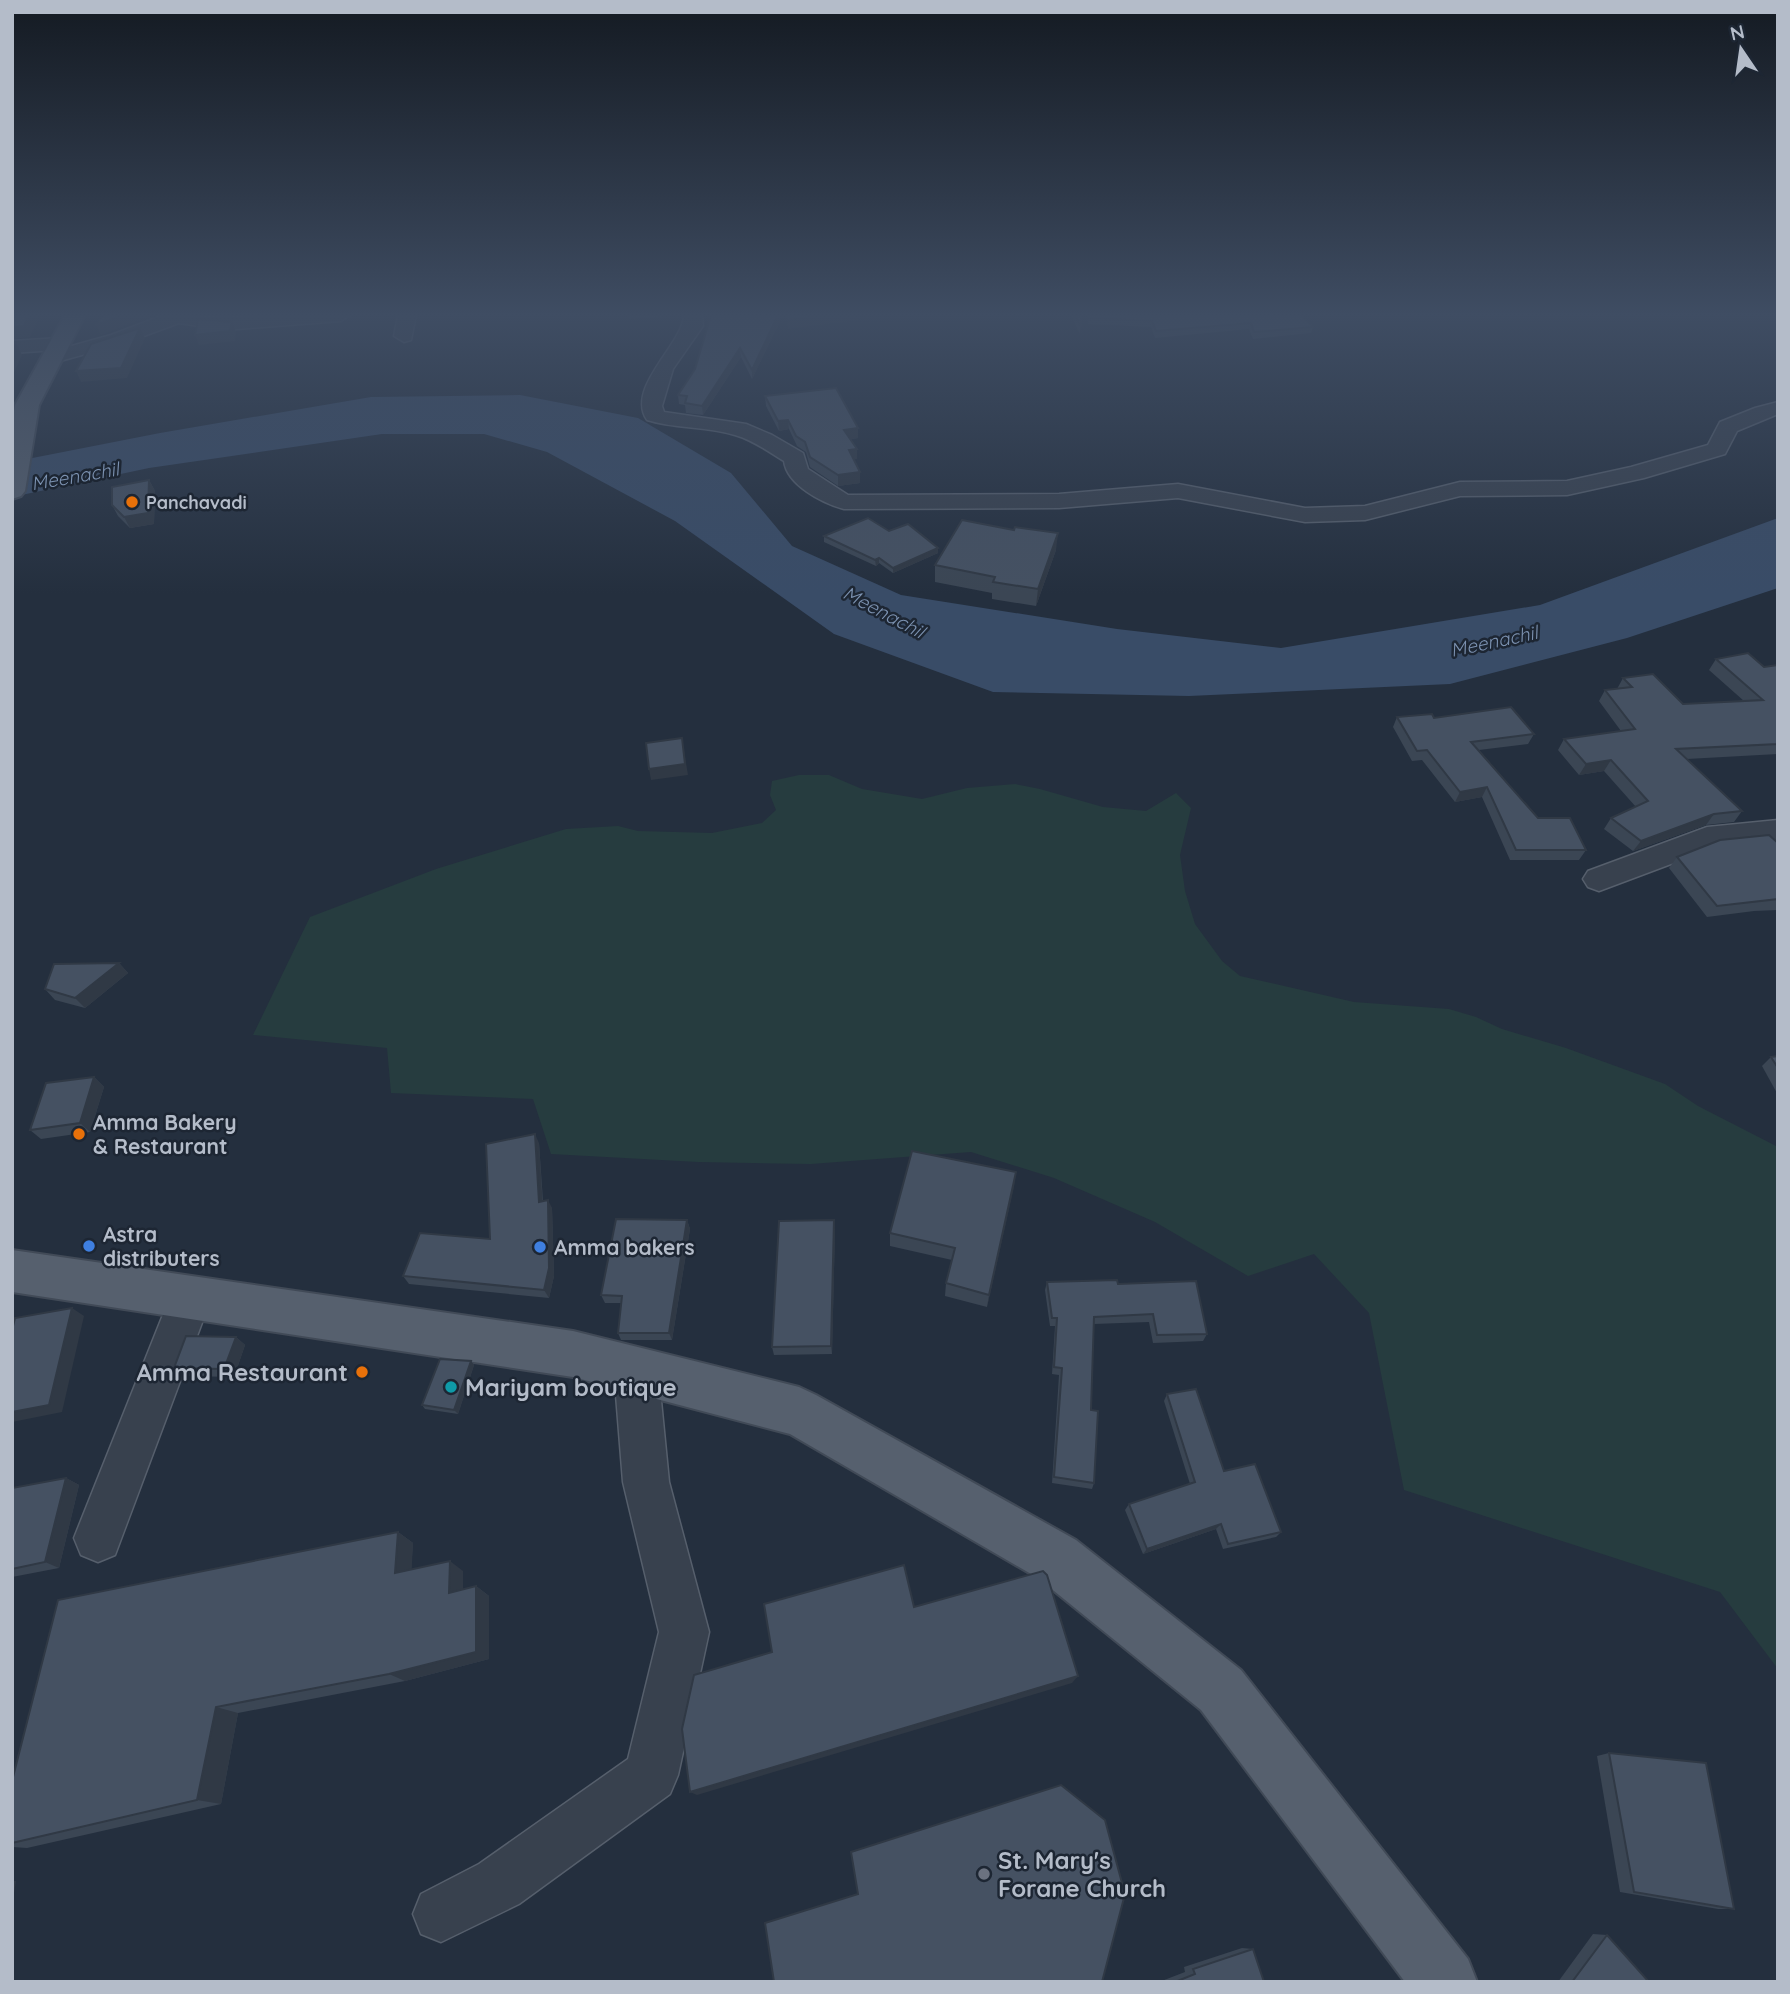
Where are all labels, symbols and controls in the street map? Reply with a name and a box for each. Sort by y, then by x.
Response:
north arrow [1706,14,1776,84]
text: N [1728,19,1747,46]
water label: Meenachil [29,456,123,496]
place label: Panchavadi [146,491,247,514]
marker: Panchavadi [124,494,140,510]
water label: Meenachil [839,581,931,645]
water label: Meenachil [1448,619,1542,662]
place label: Amma Bakery & Restaurant [93,1109,236,1159]
marker: Amma Bakery & Restaurant [71,1126,87,1142]
place label: Astra distributers [103,1221,220,1271]
place label: Amma bakers [554,1234,695,1260]
marker: Astra distributers [81,1238,97,1254]
marker: Amma bakers [532,1239,548,1255]
place label: Amma Restaurant [136,1357,348,1387]
marker: Amma Restaurant [354,1364,370,1380]
place label: Mariyam boutique [465,1372,677,1402]
marker: Mariyam boutique [443,1379,459,1395]
place label: St. Mary's Forane Church [998,1845,1166,1903]
marker: St. Mary's Forane Church [976,1866,992,1882]

